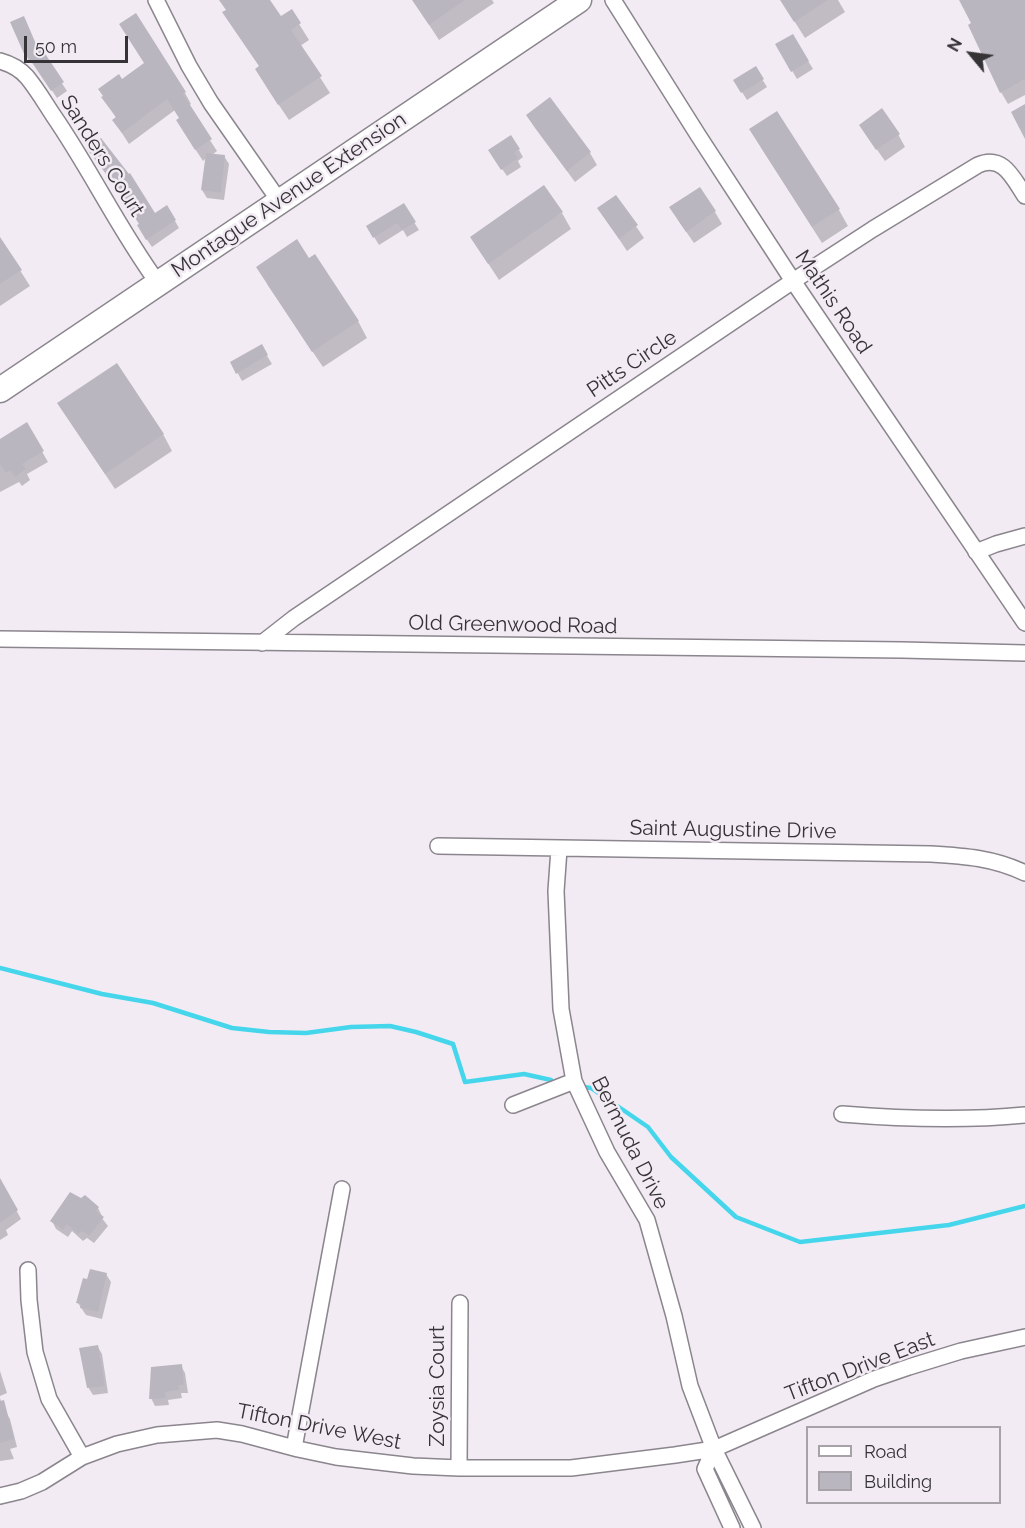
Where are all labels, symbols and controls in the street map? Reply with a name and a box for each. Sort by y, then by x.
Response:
scale bar [27,24,130,62]
north arrow [941,24,1001,84]
text: N [944,35,966,55]
text: 50 m [35,36,77,57]
street label: Sanders Court [55,91,149,221]
street label: Montague Avenue Extension [167,107,411,283]
street label: Mathis Road [789,245,877,359]
street label: Pitts Circle [582,325,682,403]
street label: Old Greenwood Road [408,611,618,639]
street label: Saint Augustine Drive [629,816,837,844]
street label: Bermuda Drive [586,1072,674,1214]
street label: Zoysia Court [425,1325,451,1447]
street label: Tifton Drive East [782,1327,938,1407]
street label: Tifton Drive West [235,1399,403,1455]
legend [806,1426,1001,1504]
text: Road [864,1441,907,1462]
text: Building [864,1471,932,1492]

